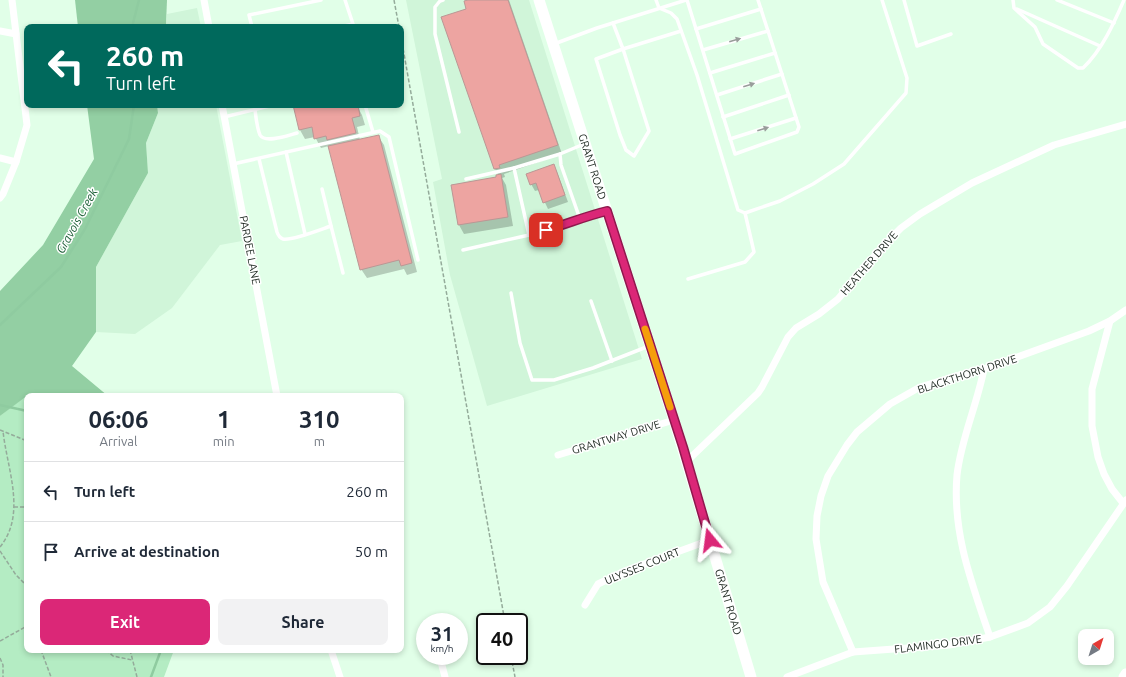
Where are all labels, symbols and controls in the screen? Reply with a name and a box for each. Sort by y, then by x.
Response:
one-way arrow [730,37,742,43]
icon: left [40,40,92,92]
text: 260 m [106,40,184,71]
text: Turn left [106,73,176,93]
one-way arrow [744,82,756,88]
one-way arrow [757,125,769,131]
street label: GRANT ROAD [576,132,609,201]
water label: Gravois Creek [53,185,100,255]
pin [529,213,563,247]
street label: PARDEE LANE [237,215,263,285]
icon: arrive [535,219,557,241]
street label: HEATHER DRIVE [838,229,900,297]
street label: BLACKTHORN DRIVE [916,352,1018,396]
text: 06:06 [88,406,148,433]
text: 1 [217,406,230,433]
text: 310 [299,406,340,433]
street label: GRANTWAY DRIVE [570,418,662,456]
text: Arrival [99,434,137,448]
text: min [213,434,235,448]
text: m [314,434,325,448]
icon: left [40,481,62,503]
text: Turn left [74,483,135,500]
text: 260 m [346,483,388,500]
position arrow [689,519,731,561]
icon: arrive [40,541,62,563]
text: Arrive at destination [74,543,220,560]
text: 50 m [355,543,388,560]
street label: ULYSSES COURT [603,545,681,587]
street label: GRANT ROAD [713,567,744,637]
button: Exit [40,599,210,645]
button: Share [218,599,388,645]
speed limit sign: 40 [476,613,528,665]
text: 31 [431,622,453,645]
north arrow [1078,629,1114,665]
map controls [1078,629,1114,665]
street label: FLAMINGO DRIVE [894,633,982,655]
text: km/h [430,643,454,654]

